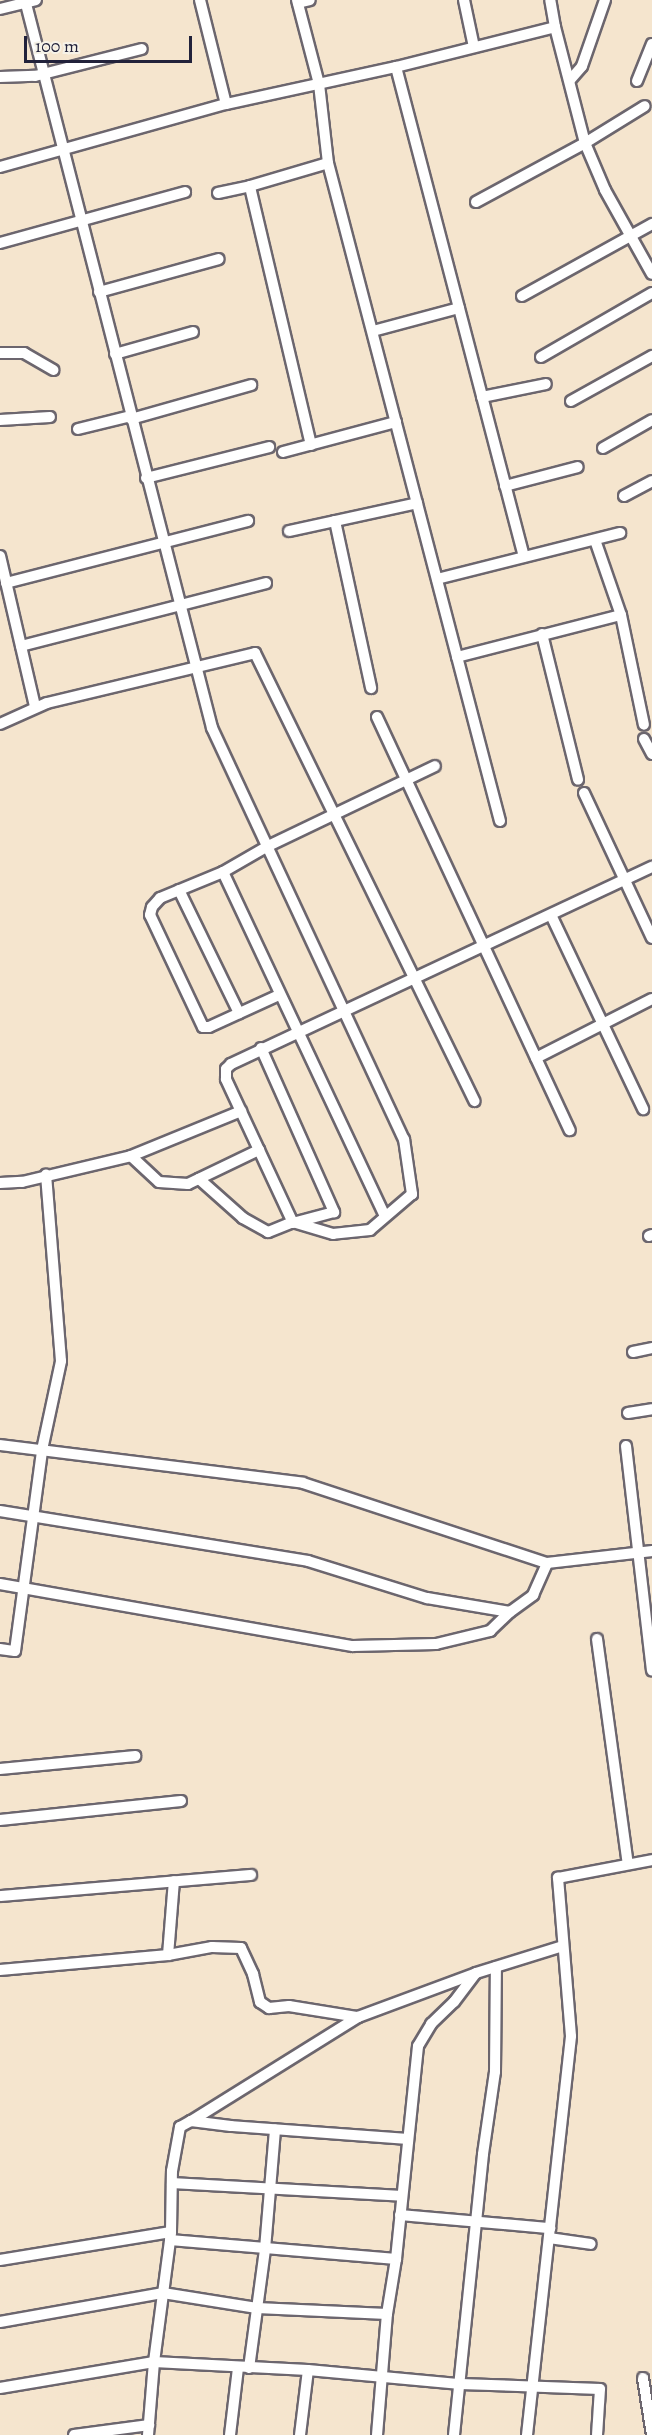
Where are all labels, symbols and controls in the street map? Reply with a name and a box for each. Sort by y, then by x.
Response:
scale bar [27,24,195,62]
text: 100 m [35,34,79,58]

